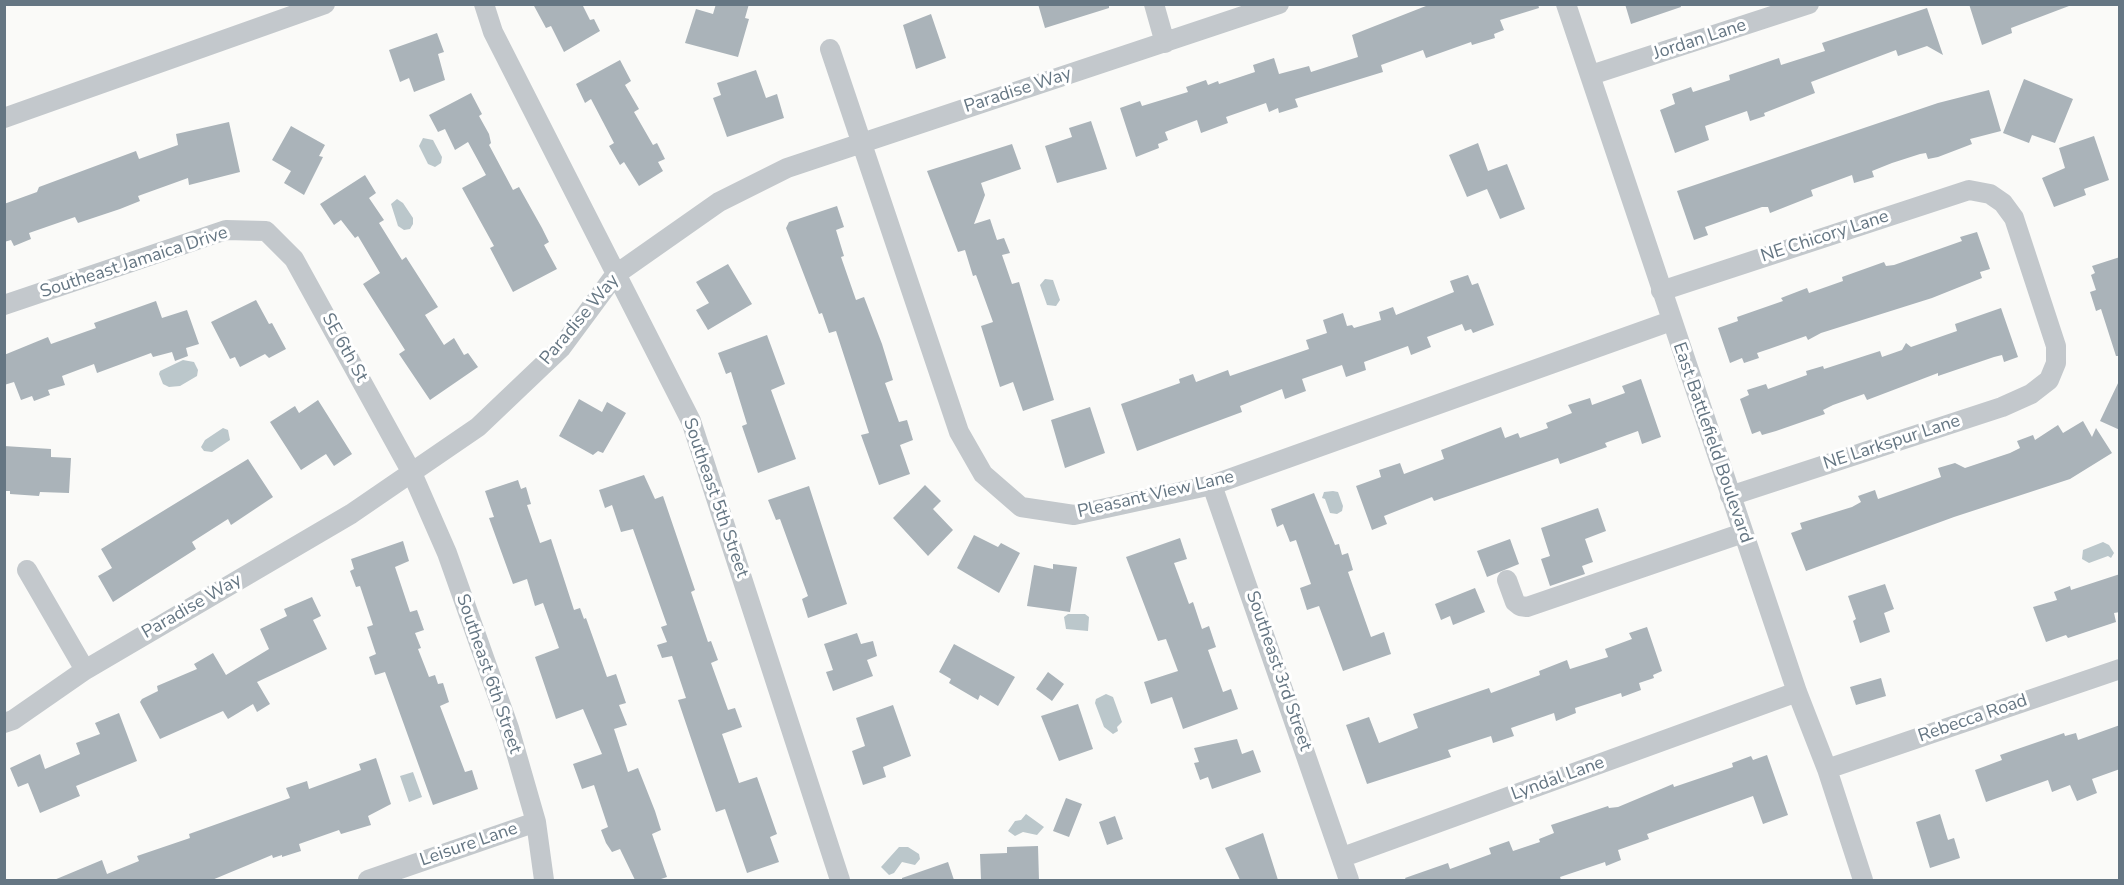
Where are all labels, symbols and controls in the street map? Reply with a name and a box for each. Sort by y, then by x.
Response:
street label: Jordan Lane [1651,15,1749,65]
street label: Paradise Way [962,64,1074,118]
street label: NE Chicory Lane [1758,206,1892,268]
street label: Southeast Jamaica Drive [37,222,231,304]
street label: Paradise Way [536,270,624,370]
street label: SE 6th St [316,310,372,386]
street label: East Battlefield Boulevard [1667,340,1757,546]
street label: NE Larkspur Lane [1821,411,1963,475]
street label: Southeast 5th Street [678,415,752,581]
street label: Pleasant View Lane [1076,466,1236,524]
street label: Paradise Way [138,570,246,644]
street label: Southeast 3rd Street [1240,588,1316,754]
street label: Southeast 6th Street [451,591,525,757]
street label: Rebecca Road [1916,690,2030,748]
street label: Lyndal Lane [1508,752,1608,806]
street label: Leisure Lane [417,818,521,872]

